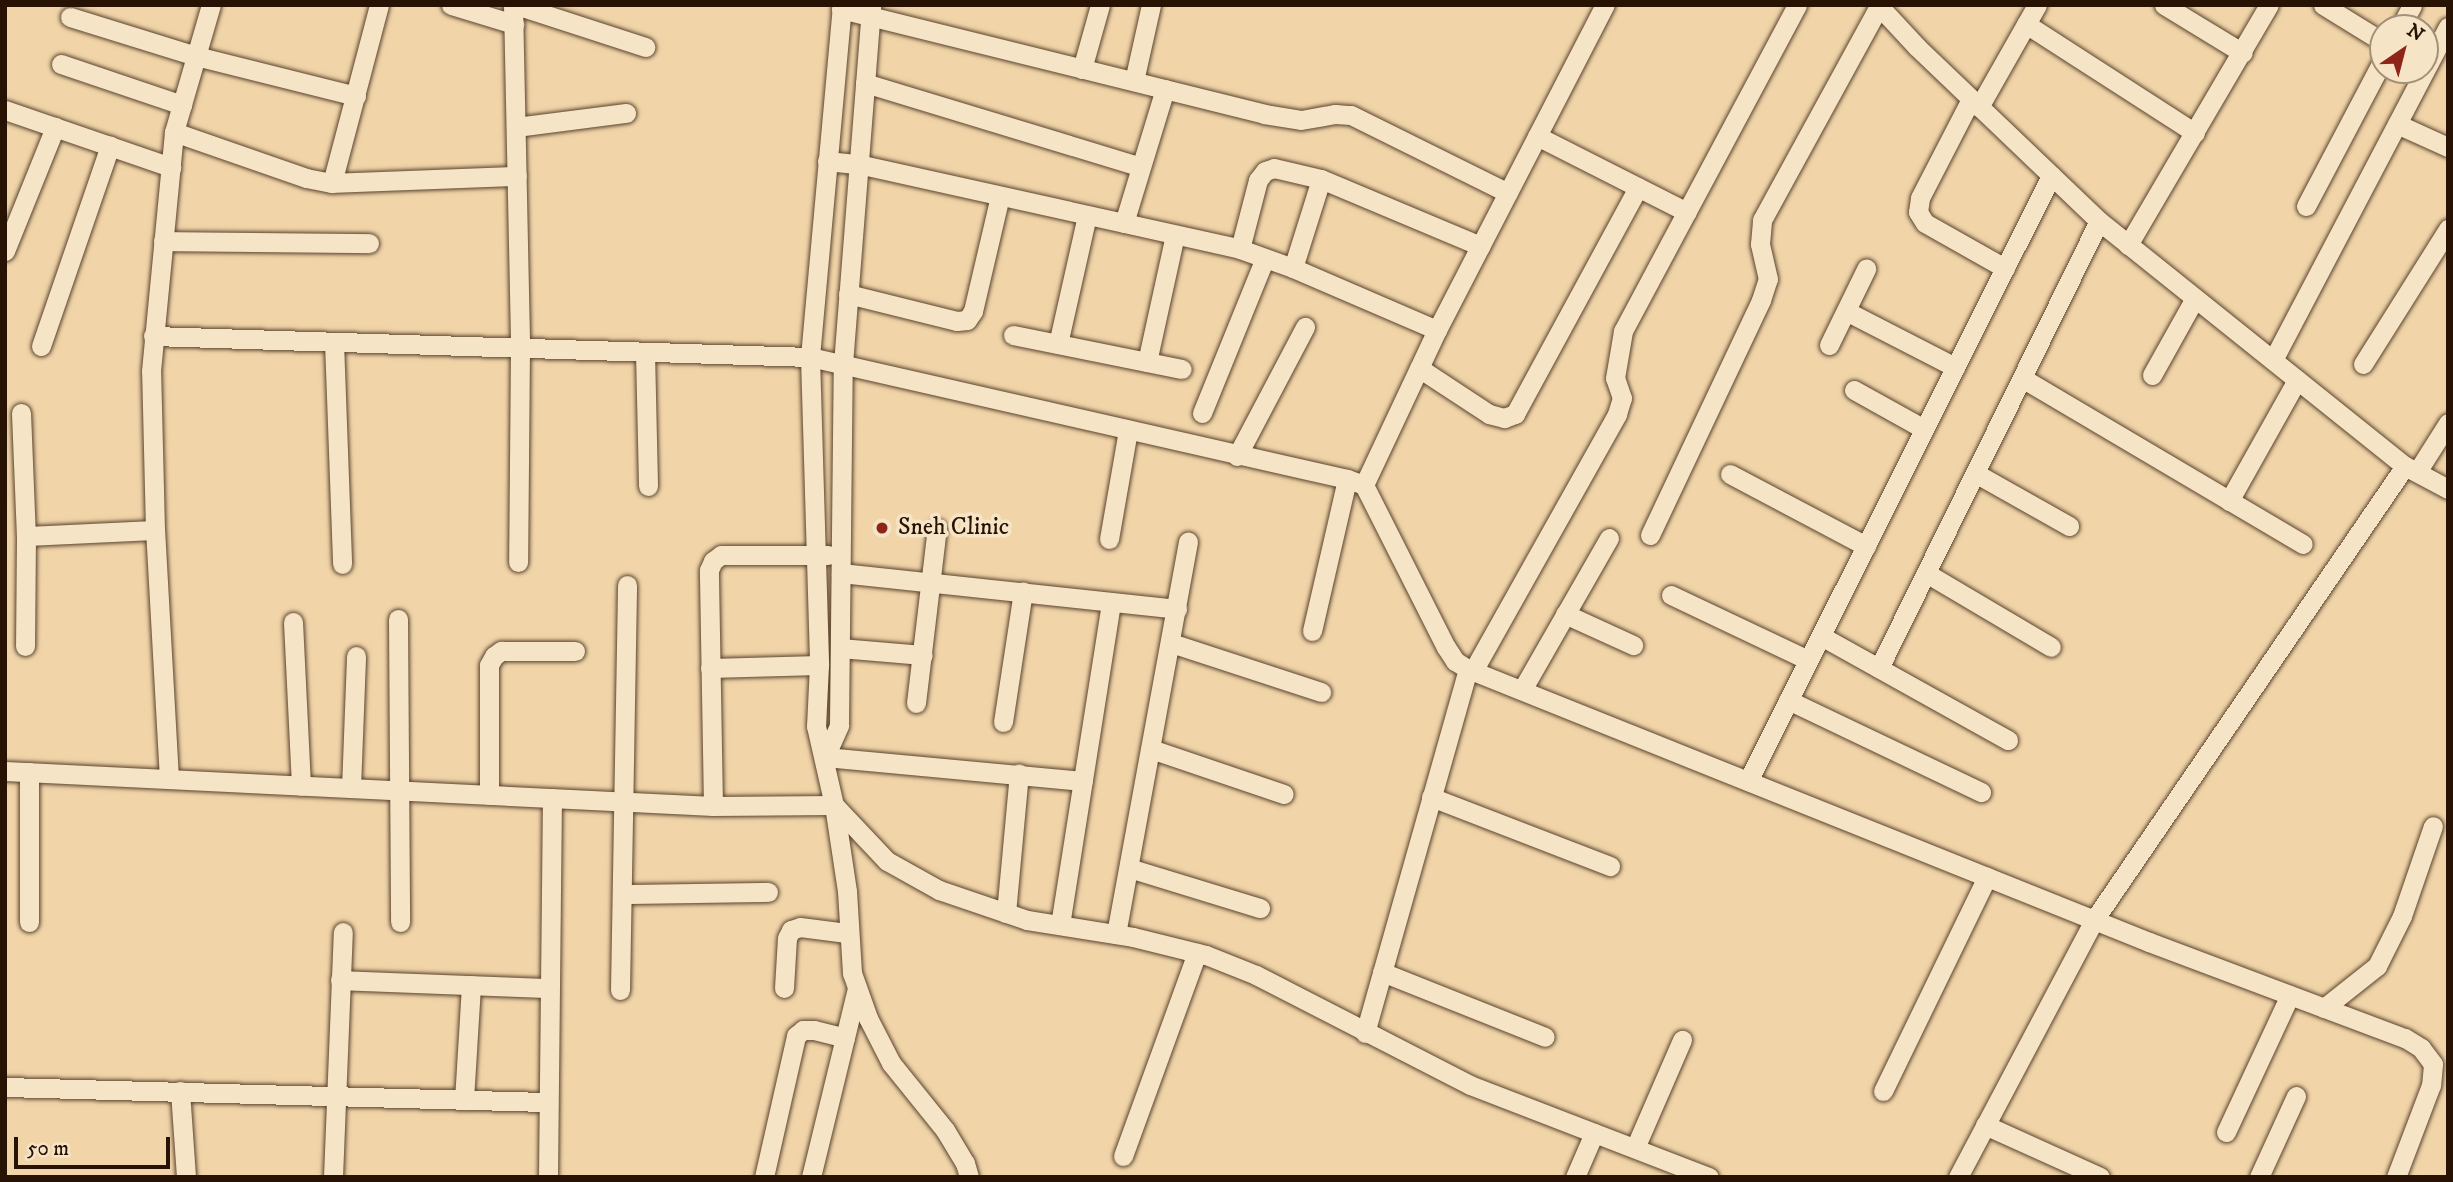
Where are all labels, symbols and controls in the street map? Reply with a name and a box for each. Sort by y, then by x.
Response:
north arrow [2369,14,2439,84]
text: N [2402,19,2428,47]
place label: Sneh Clinic [898,514,1009,542]
marker: Sneh Clinic [872,518,892,538]
scale bar [18,1122,173,1166]
text: 50 m [27,1136,69,1162]

